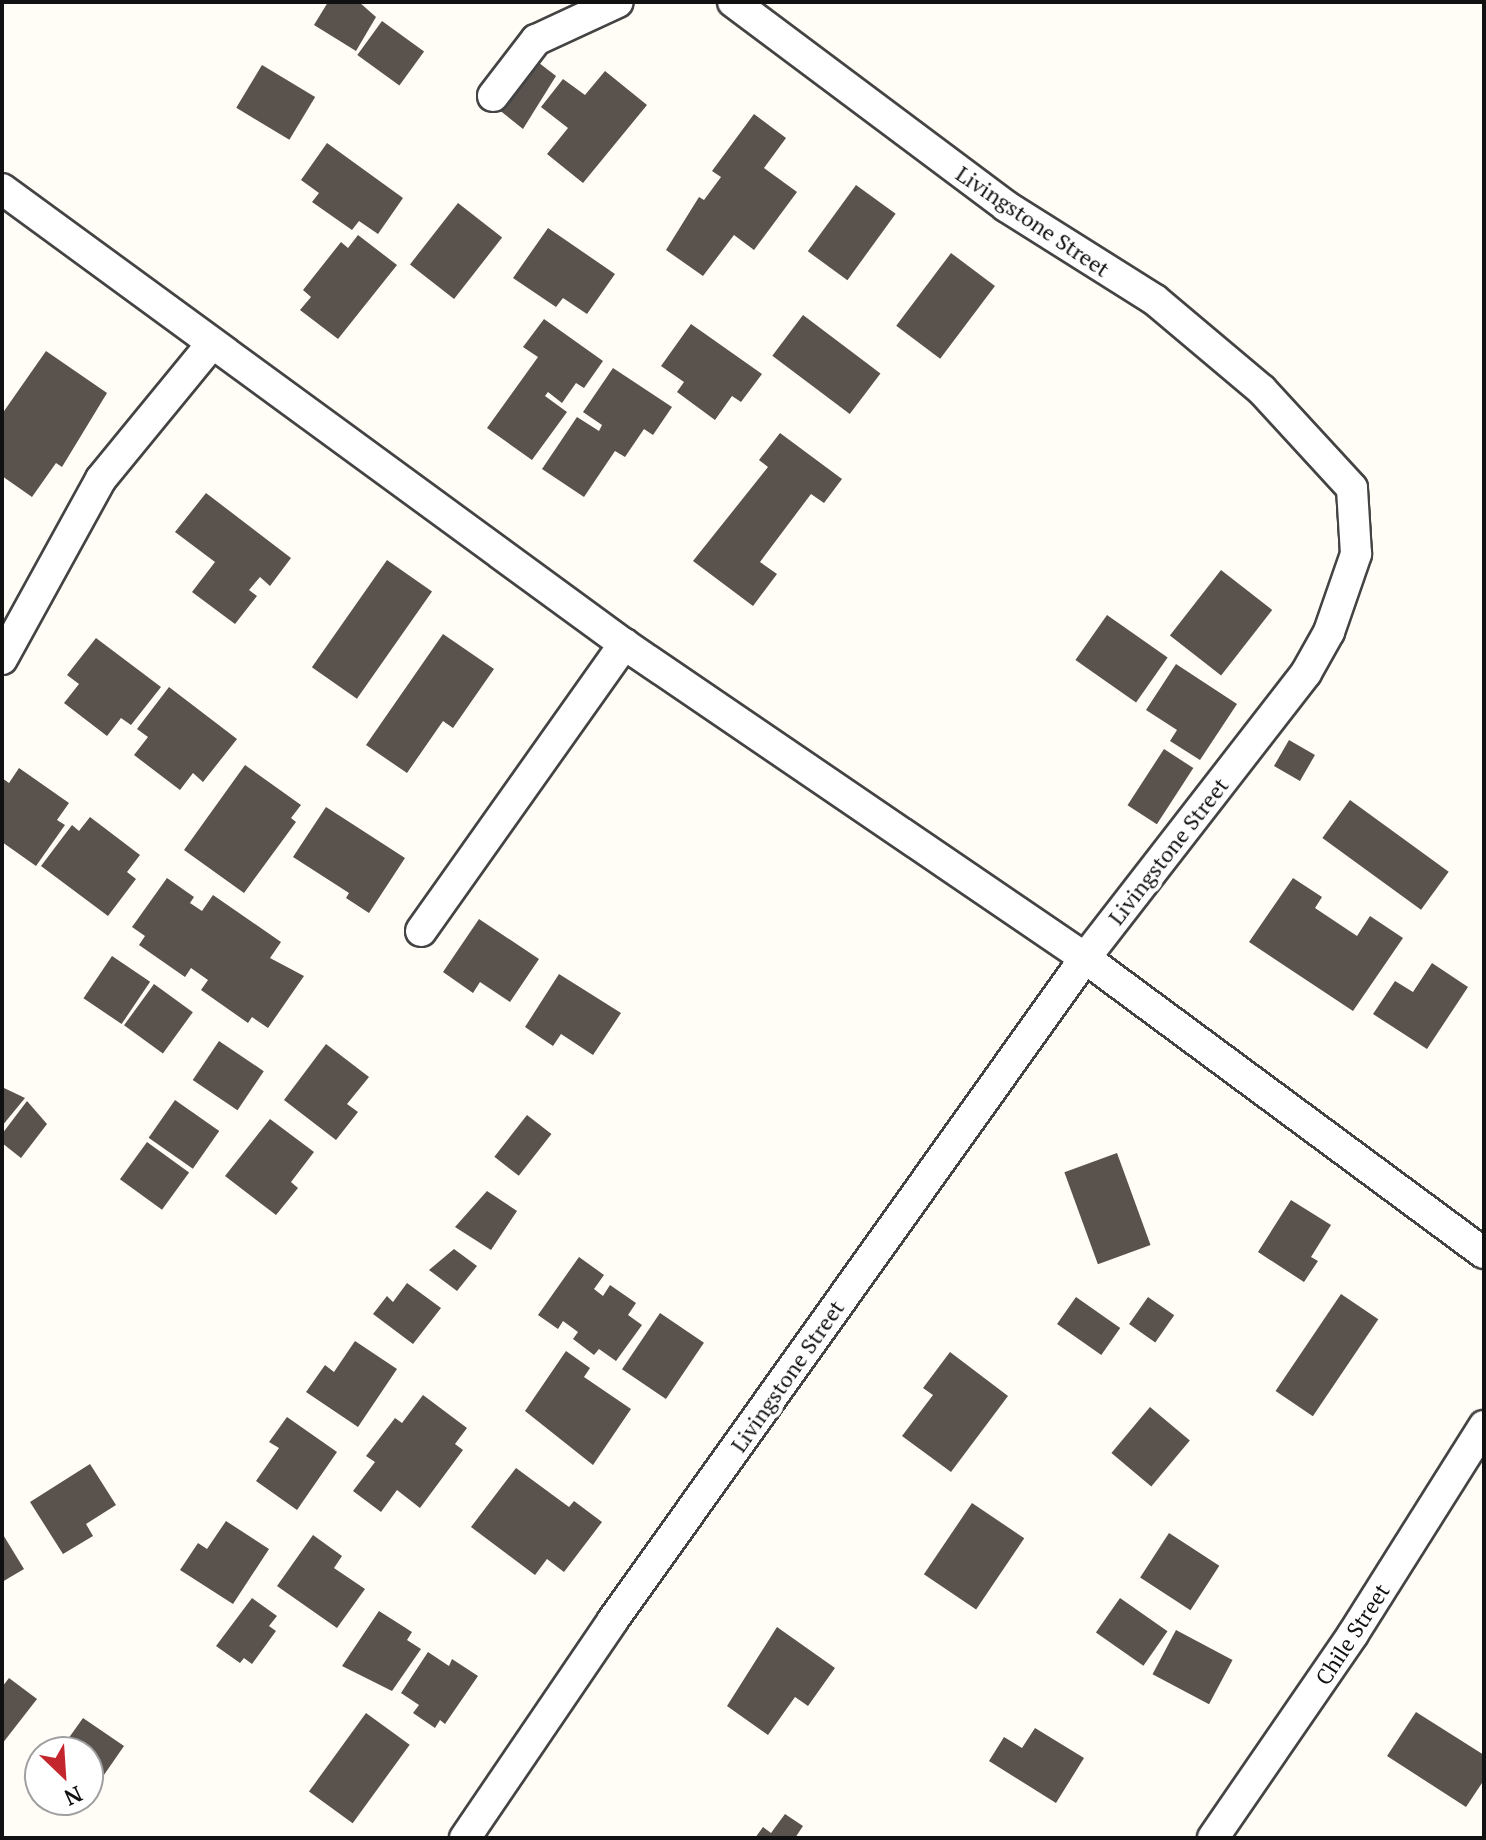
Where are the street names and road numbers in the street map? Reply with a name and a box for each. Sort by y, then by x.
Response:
street label: Livingstone Street [951,160,1115,282]
street label: Livingstone Street [1102,772,1234,930]
street label: Livingstone Street [725,1295,849,1457]
street label: Chile Street [1309,1578,1395,1690]

